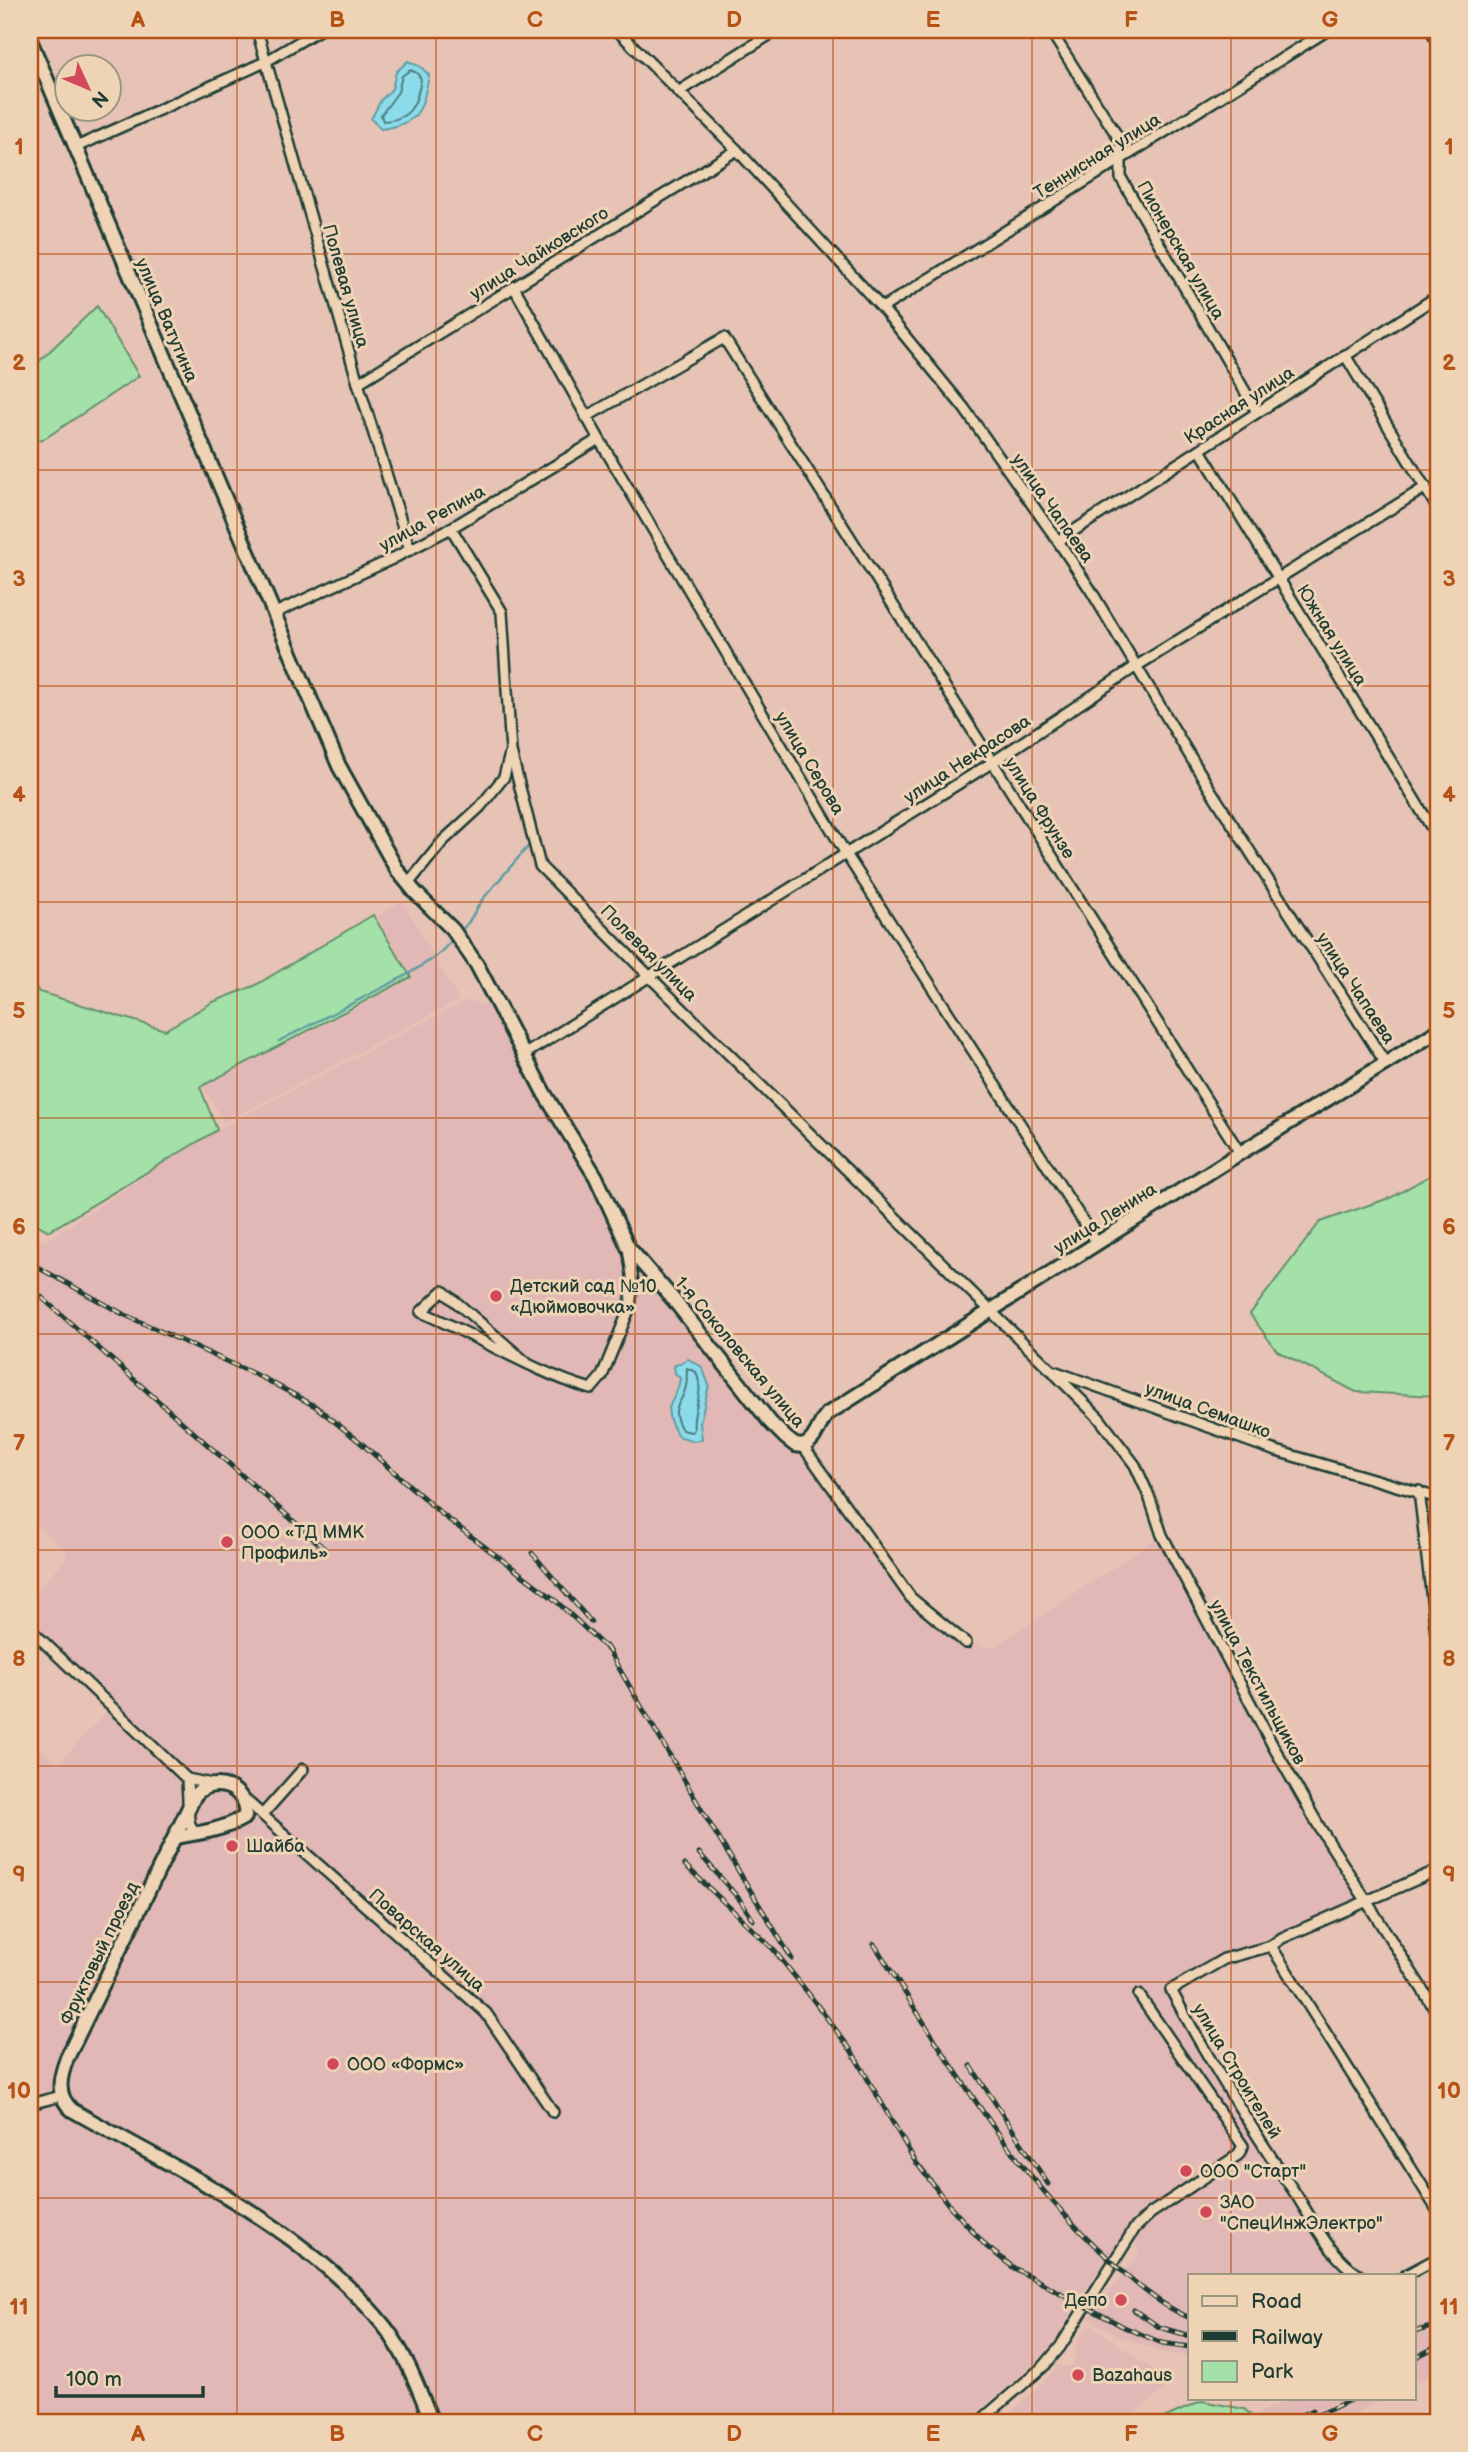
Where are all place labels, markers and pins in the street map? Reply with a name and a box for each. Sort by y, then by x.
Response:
place label: Детский сад №10 «Дюймовочка» [510,1276,657,1318]
marker: Детский сад №10 «Дюймовочка» [488,1288,504,1304]
place label: ООО «ТД ММК Профиль» [241,1522,364,1564]
marker: ООО «ТД ММК Профиль» [219,1534,235,1550]
place label: Шайба [246,1836,305,1857]
marker: Шайба [224,1838,240,1854]
place label: ООО «Формс» [347,2054,464,2075]
marker: ООО «Формс» [325,2056,341,2072]
place label: ООО "Старт" [1200,2161,1306,2182]
marker: ООО "Старт" [1178,2163,1194,2179]
place label: ЗАО "СпецИнжЭлектро" [1220,2192,1383,2234]
marker: ЗАО "СпецИнжЭлектро" [1198,2204,1214,2220]
place label: Депо [1064,2290,1107,2311]
marker: Депо [1113,2292,1129,2308]
place label: Bazahaus [1092,2365,1172,2386]
marker: Bazahaus [1070,2367,1086,2383]

